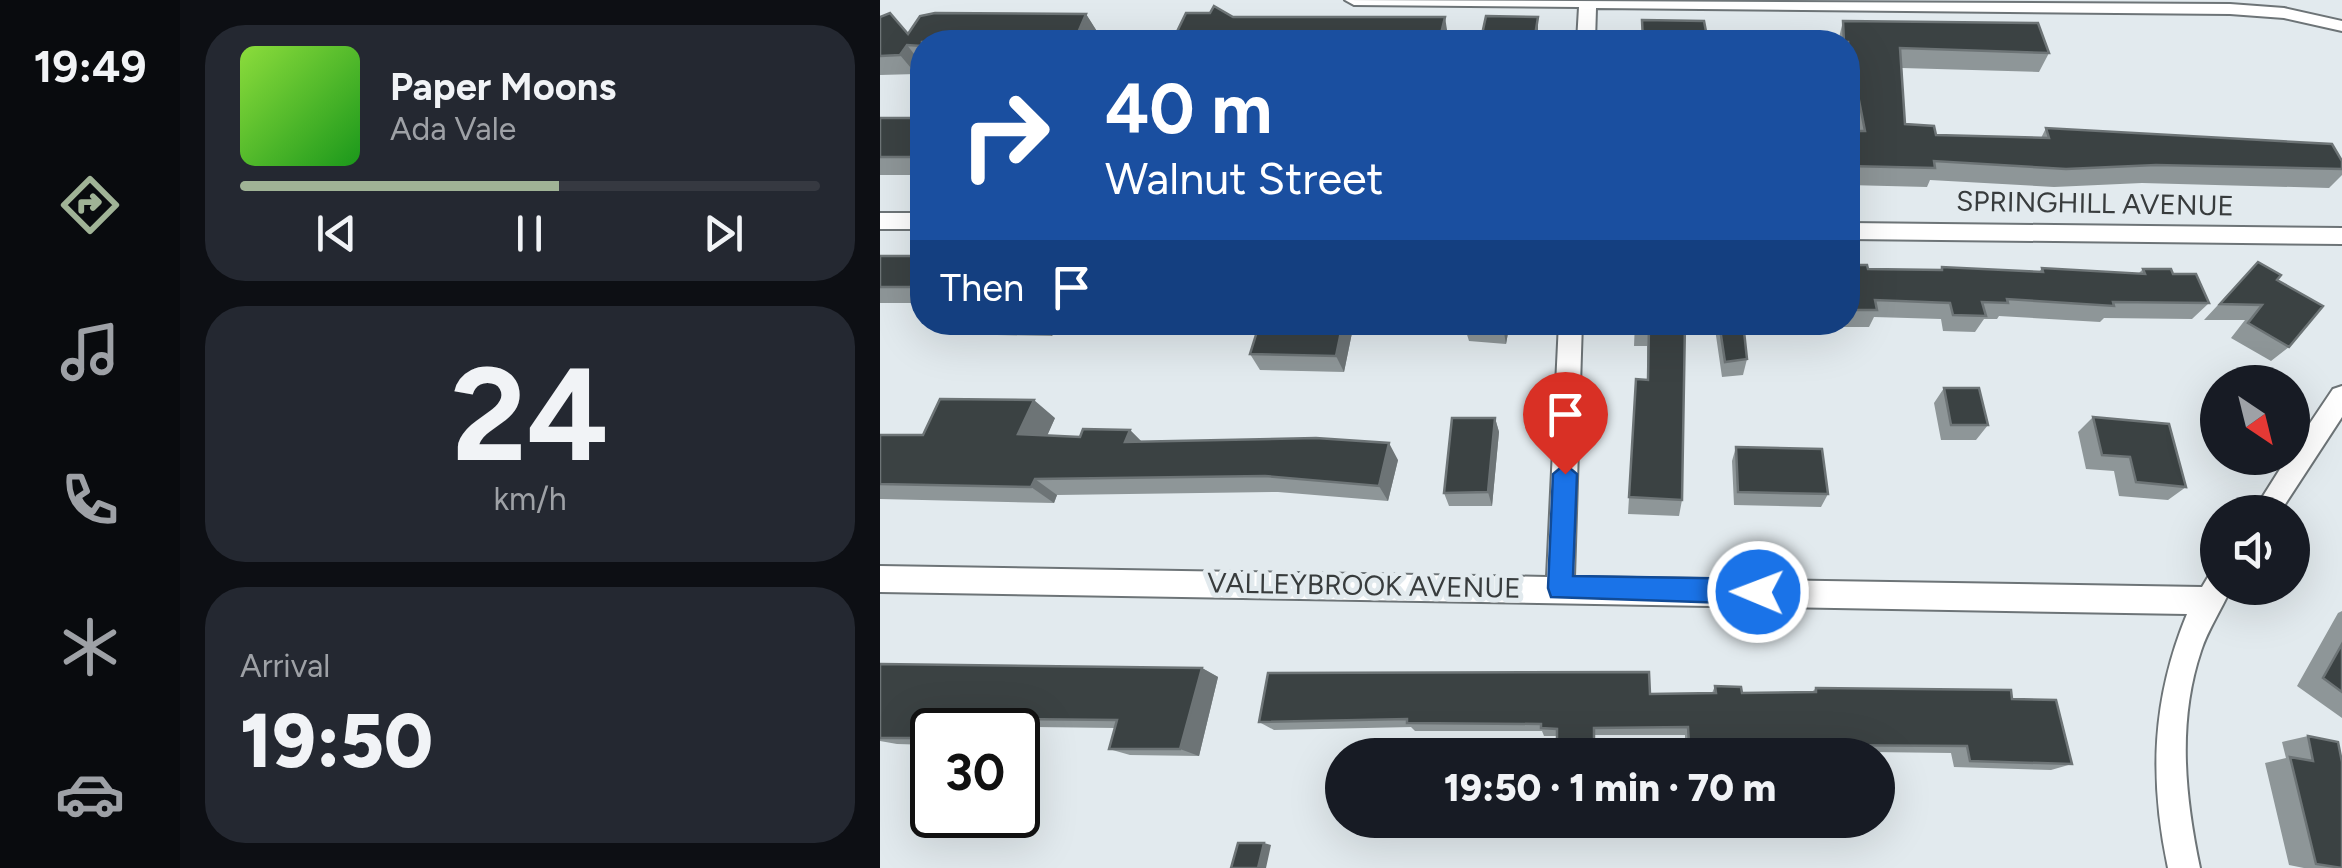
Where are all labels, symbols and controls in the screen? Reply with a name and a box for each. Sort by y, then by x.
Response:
text: 19:49 [33,39,147,93]
text: Paper Moons [390,64,616,110]
text: 40 m [1105,66,1272,151]
icon: right [940,70,1070,200]
text: Ada Vale [390,110,516,148]
text: Walnut Street [1105,151,1384,205]
icon: directions [55,170,125,240]
street label: SPRINGHILL AVENUE [1956,184,2234,222]
icon: previous [309,206,364,261]
icon: pause [502,206,557,261]
icon: next [696,206,751,261]
icon: arrive [1044,260,1099,315]
text: Then [940,265,1024,311]
icon: music [55,317,125,387]
text: 24 [451,337,609,493]
north arrow [2200,365,2310,475]
map controls [2200,365,2310,605]
pin [1523,372,1608,475]
icon: arrive [1538,387,1593,442]
icon: phone [55,465,125,535]
text: km/h [493,480,567,518]
button: sound [2200,495,2310,605]
position arrow [1706,540,1810,644]
street label: VALLEYBROOK AVENUE [1207,565,1521,605]
icon: climate [55,612,125,682]
text: Arrival [240,647,330,685]
text: 19:50 [240,696,433,786]
speed limit sign: 30 [910,708,1040,838]
icon: car [55,759,125,829]
text: 19:50 · 1 min · 70 m [1444,765,1776,811]

